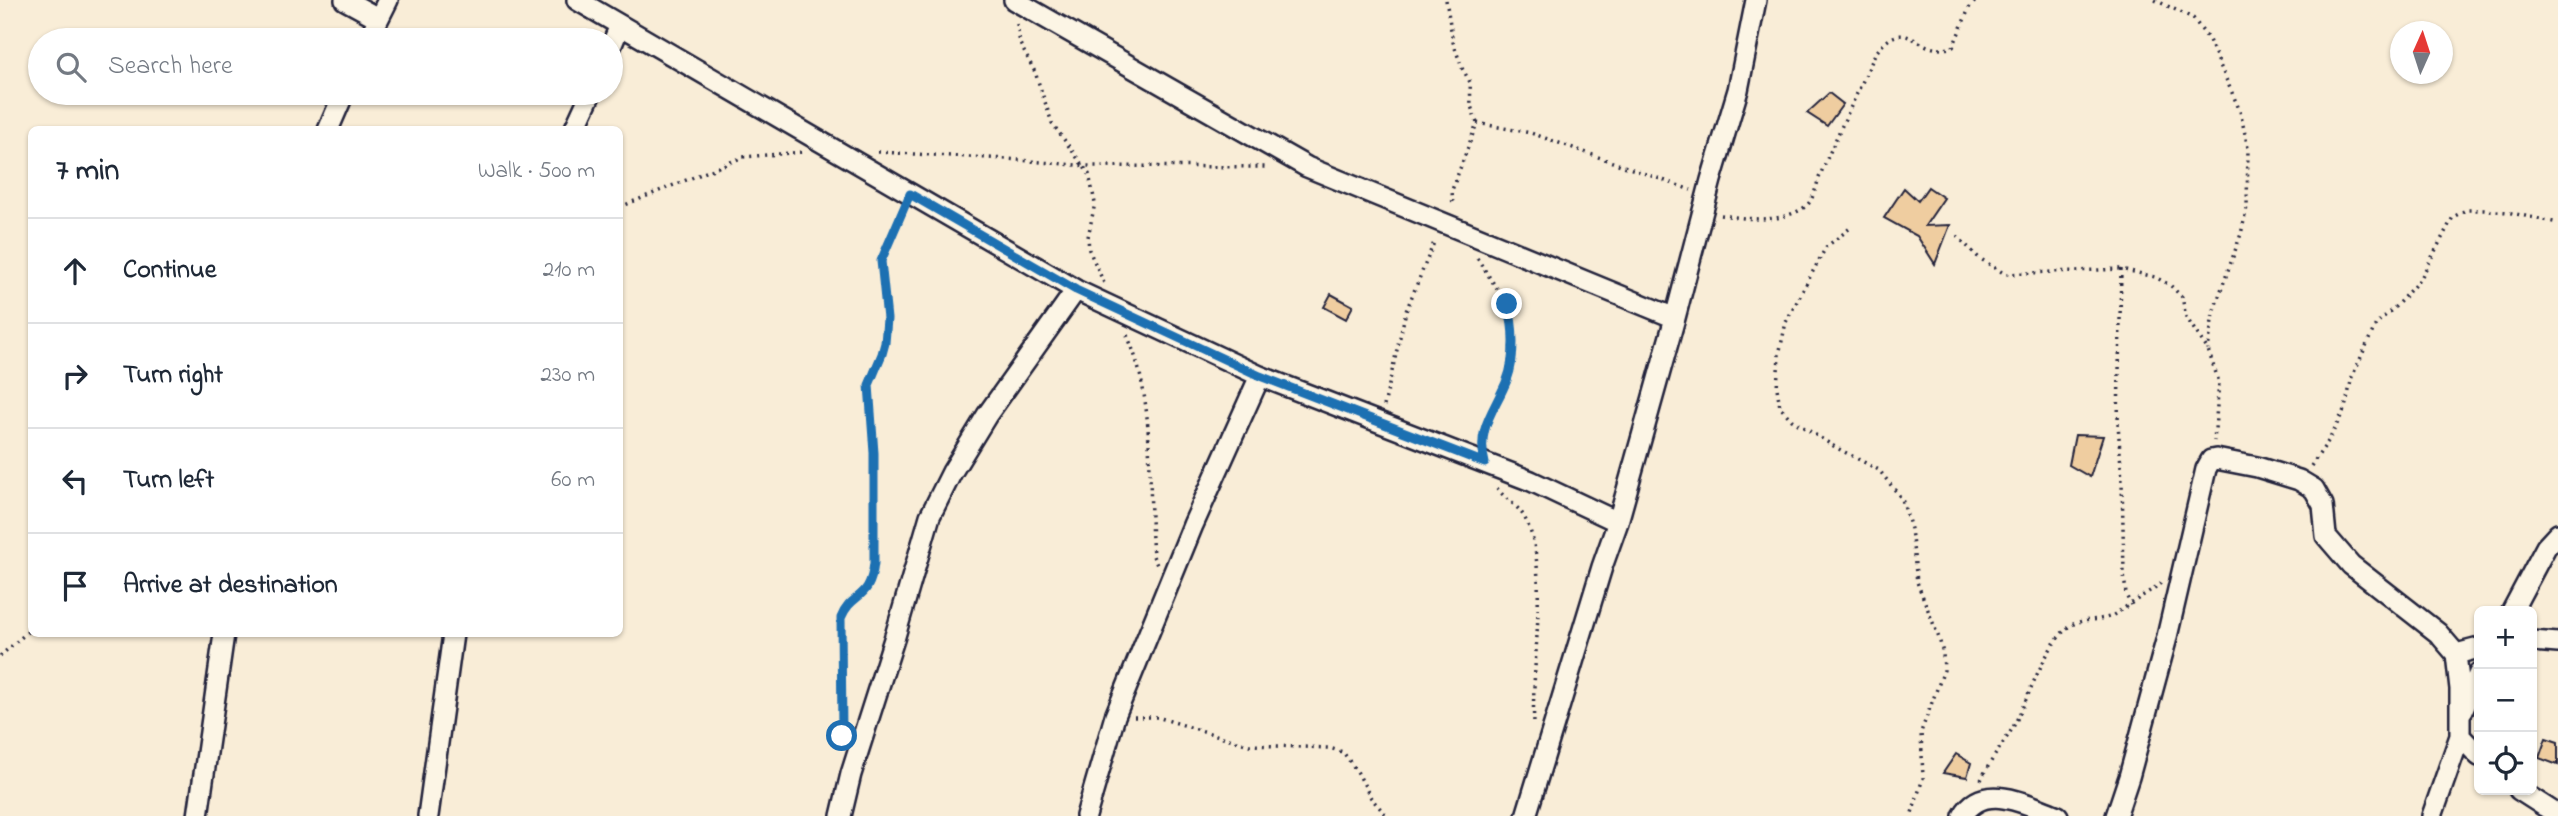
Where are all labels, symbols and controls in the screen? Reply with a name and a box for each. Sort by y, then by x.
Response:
north arrow [2390,21,2453,84]
search box [28,28,623,105]
icon: search [52,48,90,86]
text: Search here [108,48,233,86]
text: 7 min [56,150,119,194]
text: Walk · 500 m [478,155,595,188]
icon: ahead [56,252,94,290]
text: Continue [123,252,216,290]
text: 210 m [543,254,595,287]
route end [1491,288,1522,319]
icon: right [56,357,94,395]
text: Turn right [123,357,223,395]
text: 230 m [541,359,595,392]
icon: left [56,462,94,500]
text: Turn left [123,462,214,500]
text: 60 m [551,464,595,497]
icon: arrive [56,567,94,605]
text: Arrive at destination [123,567,338,605]
map controls [2474,606,2537,795]
button: + [2474,606,2537,669]
button: − [2474,669,2537,732]
route start [826,720,857,751]
button: locate [2474,732,2537,795]

